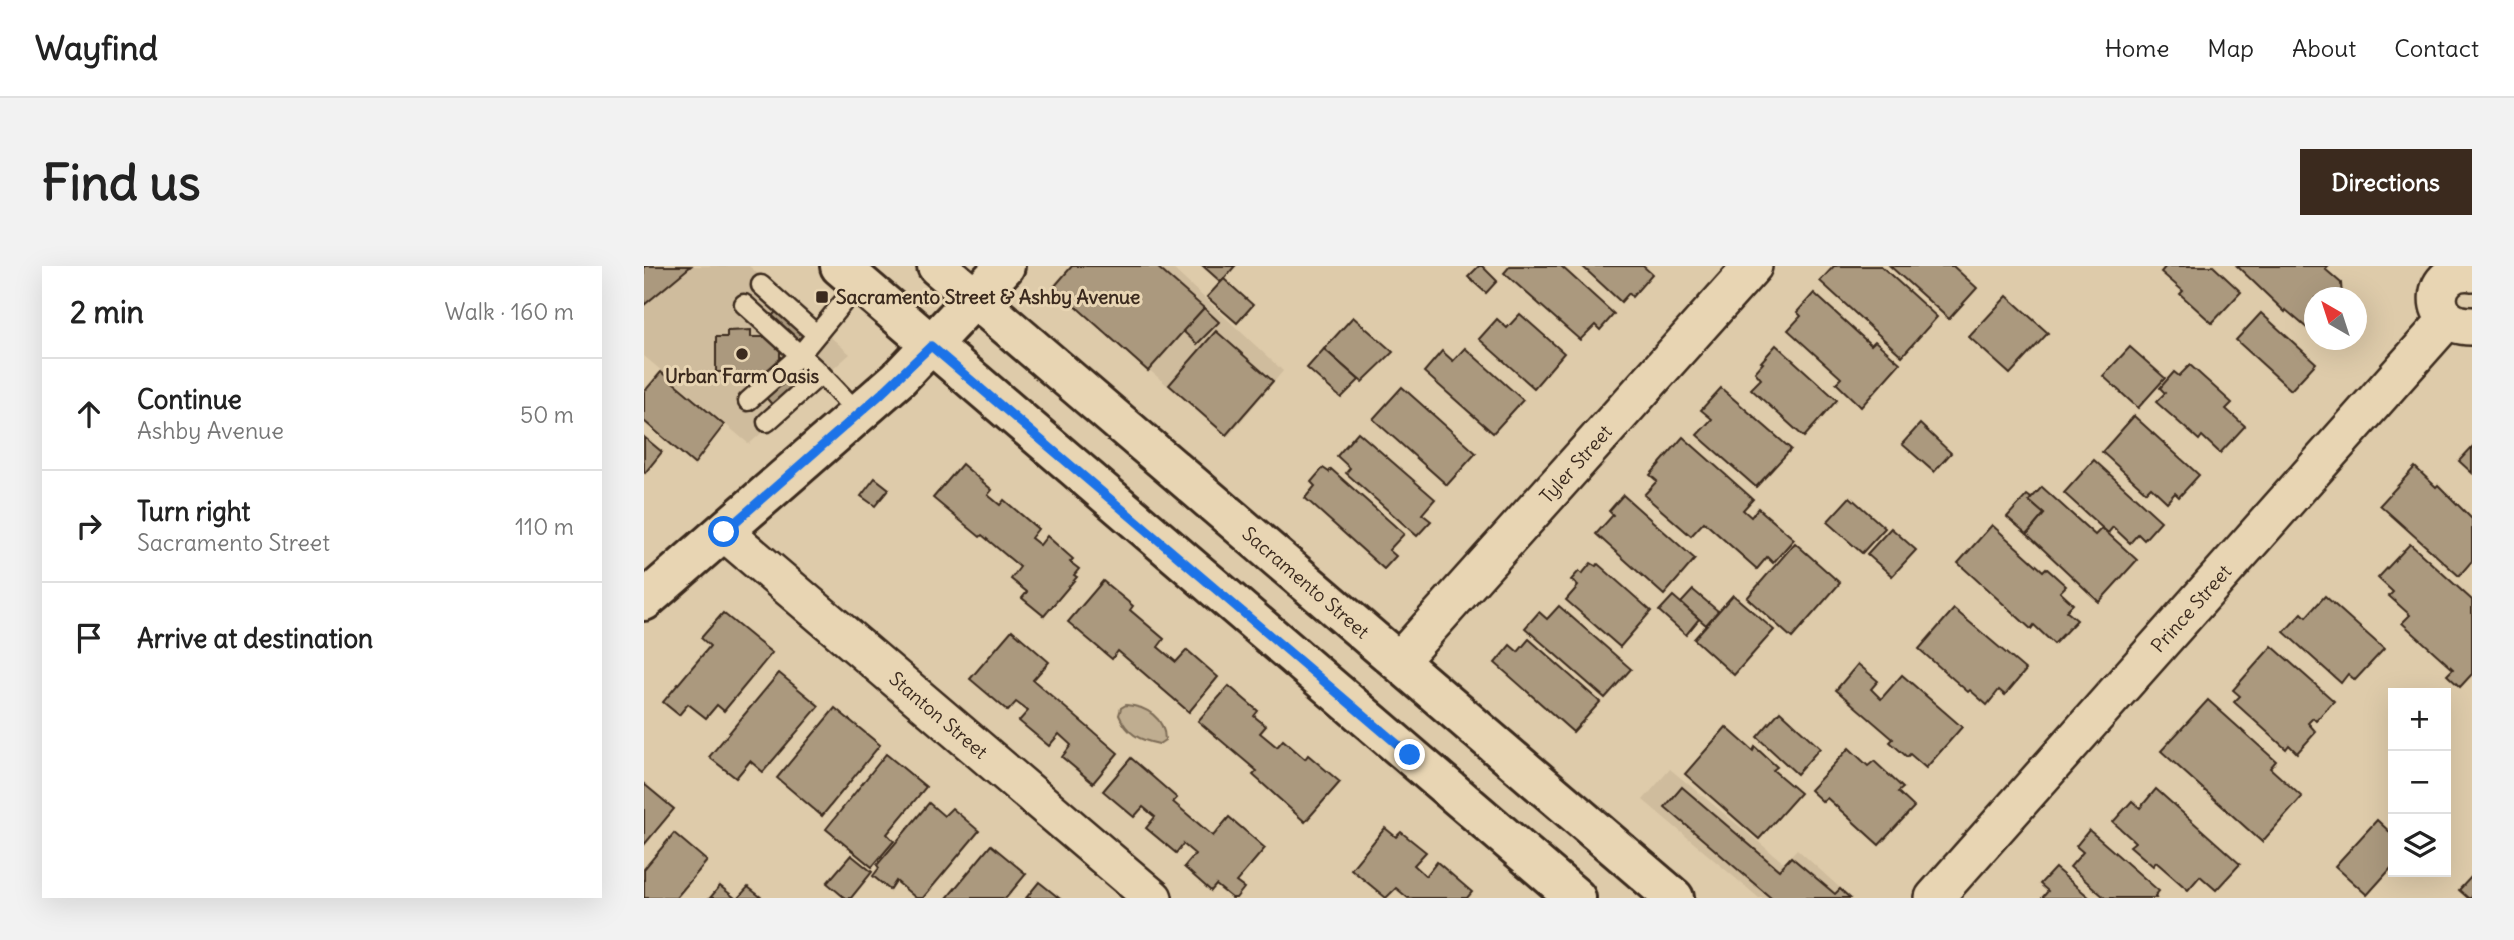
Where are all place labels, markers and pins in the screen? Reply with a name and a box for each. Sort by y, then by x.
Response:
place label: Sacramento Street & Ashby Avenue [836,285,1140,309]
marker: Sacramento Street & Ashby Avenue [814,289,830,305]
marker: Urban Farm Oasis [734,346,750,362]
place label: Urban Farm Oasis [665,364,819,388]

